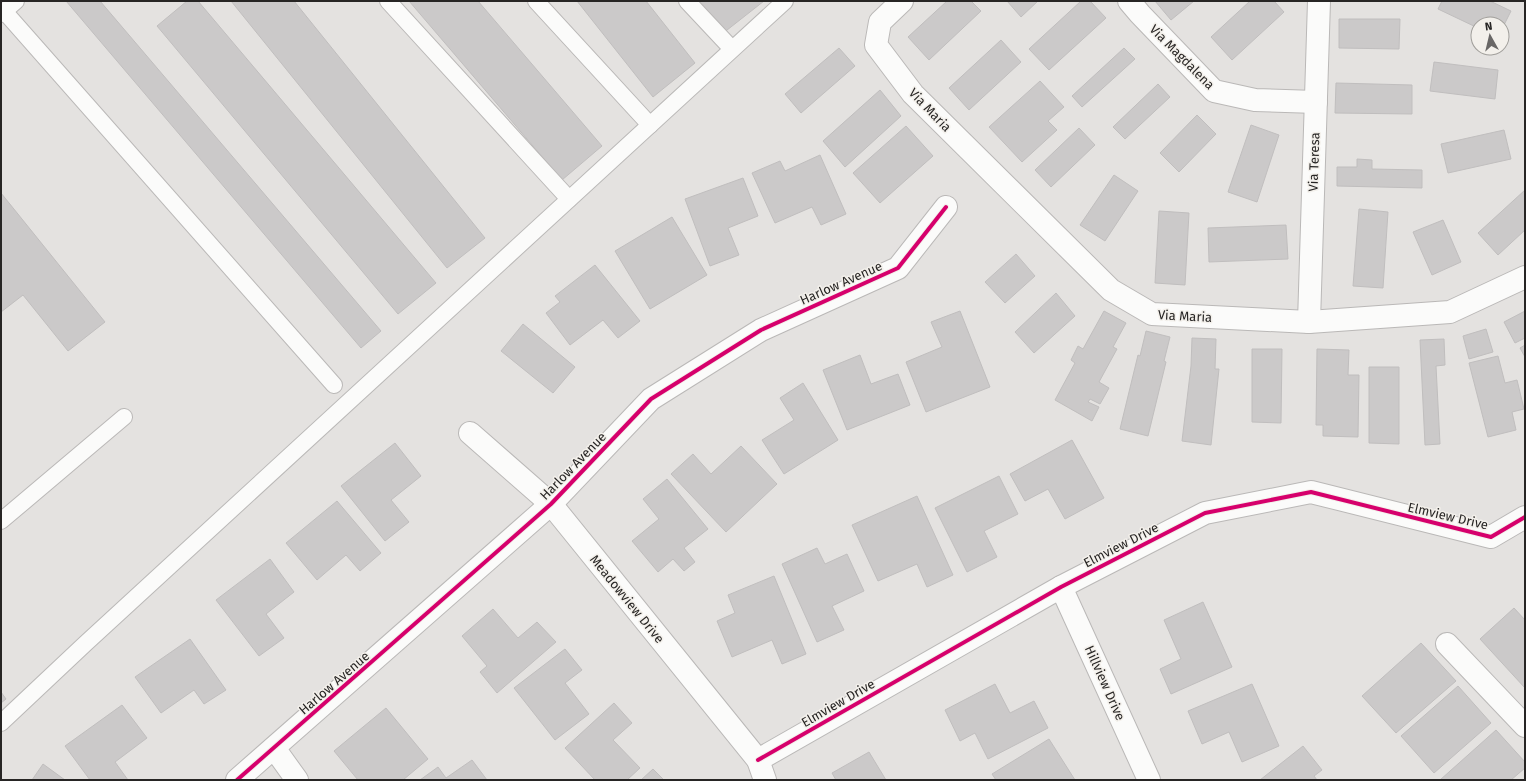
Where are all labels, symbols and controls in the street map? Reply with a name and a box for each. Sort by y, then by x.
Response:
north arrow [1470,16,1510,56]
text: N [1484,20,1493,34]
street label: Via Magdalena [1147,22,1217,92]
street label: Via Maria [906,85,954,135]
street label: Via Teresa [1305,132,1323,192]
street label: Harlow Avenue [798,258,884,308]
street label: Via Maria [1157,307,1213,325]
street label: Harlow Avenue [537,429,609,503]
street label: Elmview Drive [1406,499,1490,533]
street label: Elmview Drive [1081,520,1161,570]
street label: Meadowview Drive [587,552,667,646]
street label: Hillview Drive [1082,643,1128,723]
street label: Harlow Avenue [296,648,372,718]
street label: Elmview Drive [799,676,877,730]

